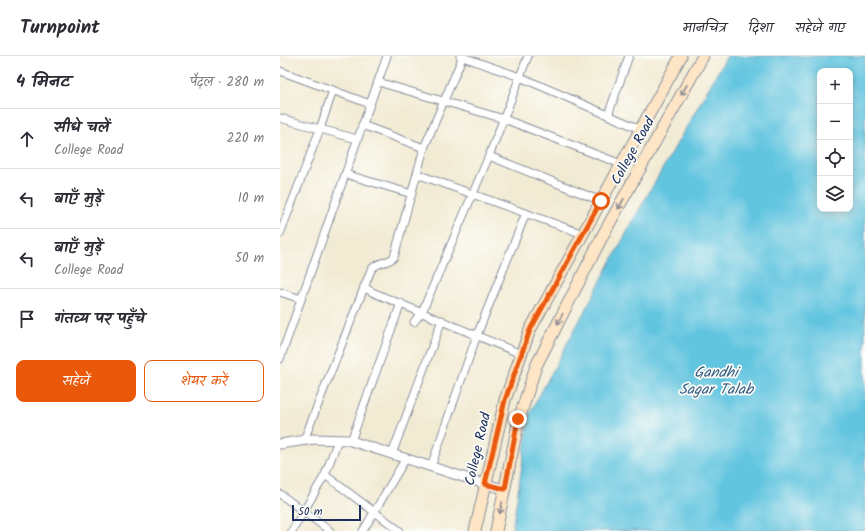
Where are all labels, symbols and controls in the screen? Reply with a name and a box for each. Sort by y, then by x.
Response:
text: Turnpoint [20,13,100,43]
text: मानचित्र [683,17,726,39]
text: दिशा [748,17,773,39]
text: सहेजे गए [795,17,845,39]
map controls [817,68,853,212]
button: + [817,68,853,104]
text: 4 मिनट [16,69,70,96]
text: पैदल · 280 m [190,72,264,93]
one-way arrow [679,84,687,96]
button: − [817,104,853,140]
street label: College Road [605,112,661,189]
text: सीधे चलें [54,116,109,140]
icon: ahead [16,128,38,150]
text: 220 m [227,128,264,149]
text: College Road [54,140,123,161]
button: locate [817,140,853,176]
button: layers [817,176,853,212]
text: बाएँ मुड़ें [54,187,102,211]
icon: left [16,188,38,210]
text: 10 m [238,188,264,209]
route start [592,192,610,210]
one-way arrow [616,198,624,210]
text: बाएँ मुड़ें [54,236,102,260]
icon: left [16,248,38,270]
text: 50 m [235,248,264,269]
text: College Road [54,260,123,281]
text: गंतव्य पर पहुँचे [54,307,145,331]
icon: arrive [16,308,38,330]
one-way arrow [556,313,563,325]
button: सहेजें [16,360,136,402]
button: शेयर करें [144,360,264,402]
water label: Gandhi Sagar Talab [679,361,755,402]
street label: College Road [459,409,497,488]
route end [509,410,527,428]
one-way arrow [496,502,504,515]
scale bar [292,503,361,522]
text: 50 m [298,503,323,521]

